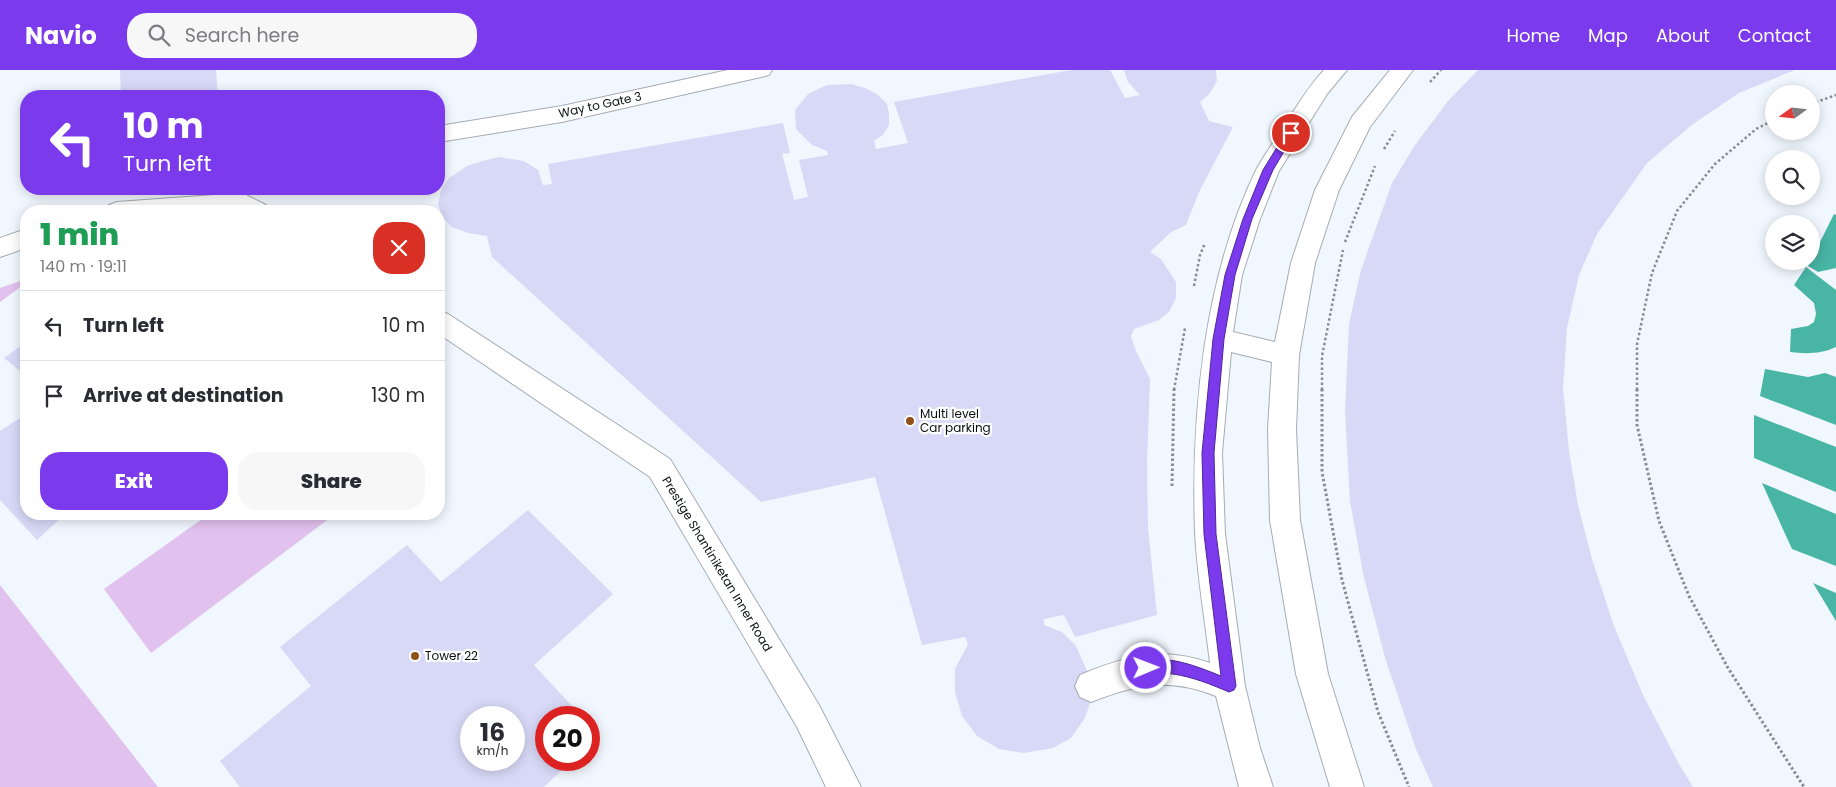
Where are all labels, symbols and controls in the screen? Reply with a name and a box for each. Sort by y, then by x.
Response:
search box [127,13,477,58]
text: Navio [25,19,97,52]
icon: search [145,21,173,49]
text: Search here [185,22,299,49]
text: Home [1506,23,1560,48]
text: Map [1588,23,1628,48]
text: About [1656,23,1710,48]
text: Contact [1738,23,1811,48]
north arrow [1765,85,1820,140]
map controls [1765,85,1820,270]
street label: Way to Gate 3 [557,87,643,122]
text: 10 m [123,101,203,150]
icon: left [40,110,105,175]
pin [1270,112,1312,154]
icon: arrive [1277,119,1305,147]
text: Turn left [123,148,211,179]
button: search [1765,150,1820,205]
text: 1 min [40,213,119,256]
button: layers [1765,215,1820,270]
button: close [373,222,425,274]
text: 140 m · 19:11 [40,255,127,278]
icon: left [40,312,68,340]
text: Turn left [83,312,164,339]
text: 10 m [382,312,425,339]
icon: arrive [40,382,68,410]
text: Arrive at destination [83,382,284,409]
text: 130 m [371,382,425,409]
place label: Multi level Car parking [920,405,991,436]
marker: Multi level Car parking [904,415,916,427]
button: Exit [40,452,228,510]
button: Share [238,452,425,510]
street label: Prestige Shantiniketan Inner Road [658,473,777,654]
position arrow [1119,641,1171,693]
place label: Tower 22 [425,647,478,664]
marker: Tower 22 [409,650,421,662]
speed limit sign: 20 [535,706,600,771]
text: 16 [480,715,505,750]
text: km/h [477,742,508,759]

